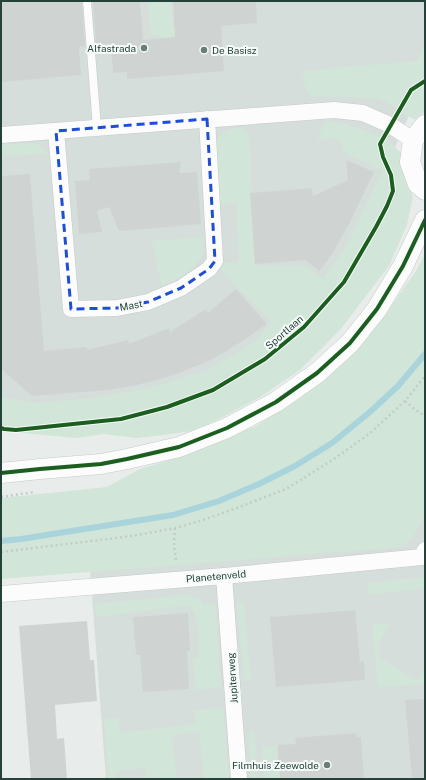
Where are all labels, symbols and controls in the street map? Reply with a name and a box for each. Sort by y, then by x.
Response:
place label: Alfastrada [87,42,136,54]
marker: Alfastrada [139,43,149,53]
place label: De Basisz [212,44,257,56]
marker: De Basisz [199,45,209,55]
street label: Mast [119,297,144,313]
street label: Sportlaan [263,312,305,352]
street label: Planetenveld [185,567,247,585]
street label: Jupiterweg [224,652,240,704]
place label: Filmhuis Zeewolde [232,759,319,771]
marker: Filmhuis Zeewolde [322,760,332,770]

